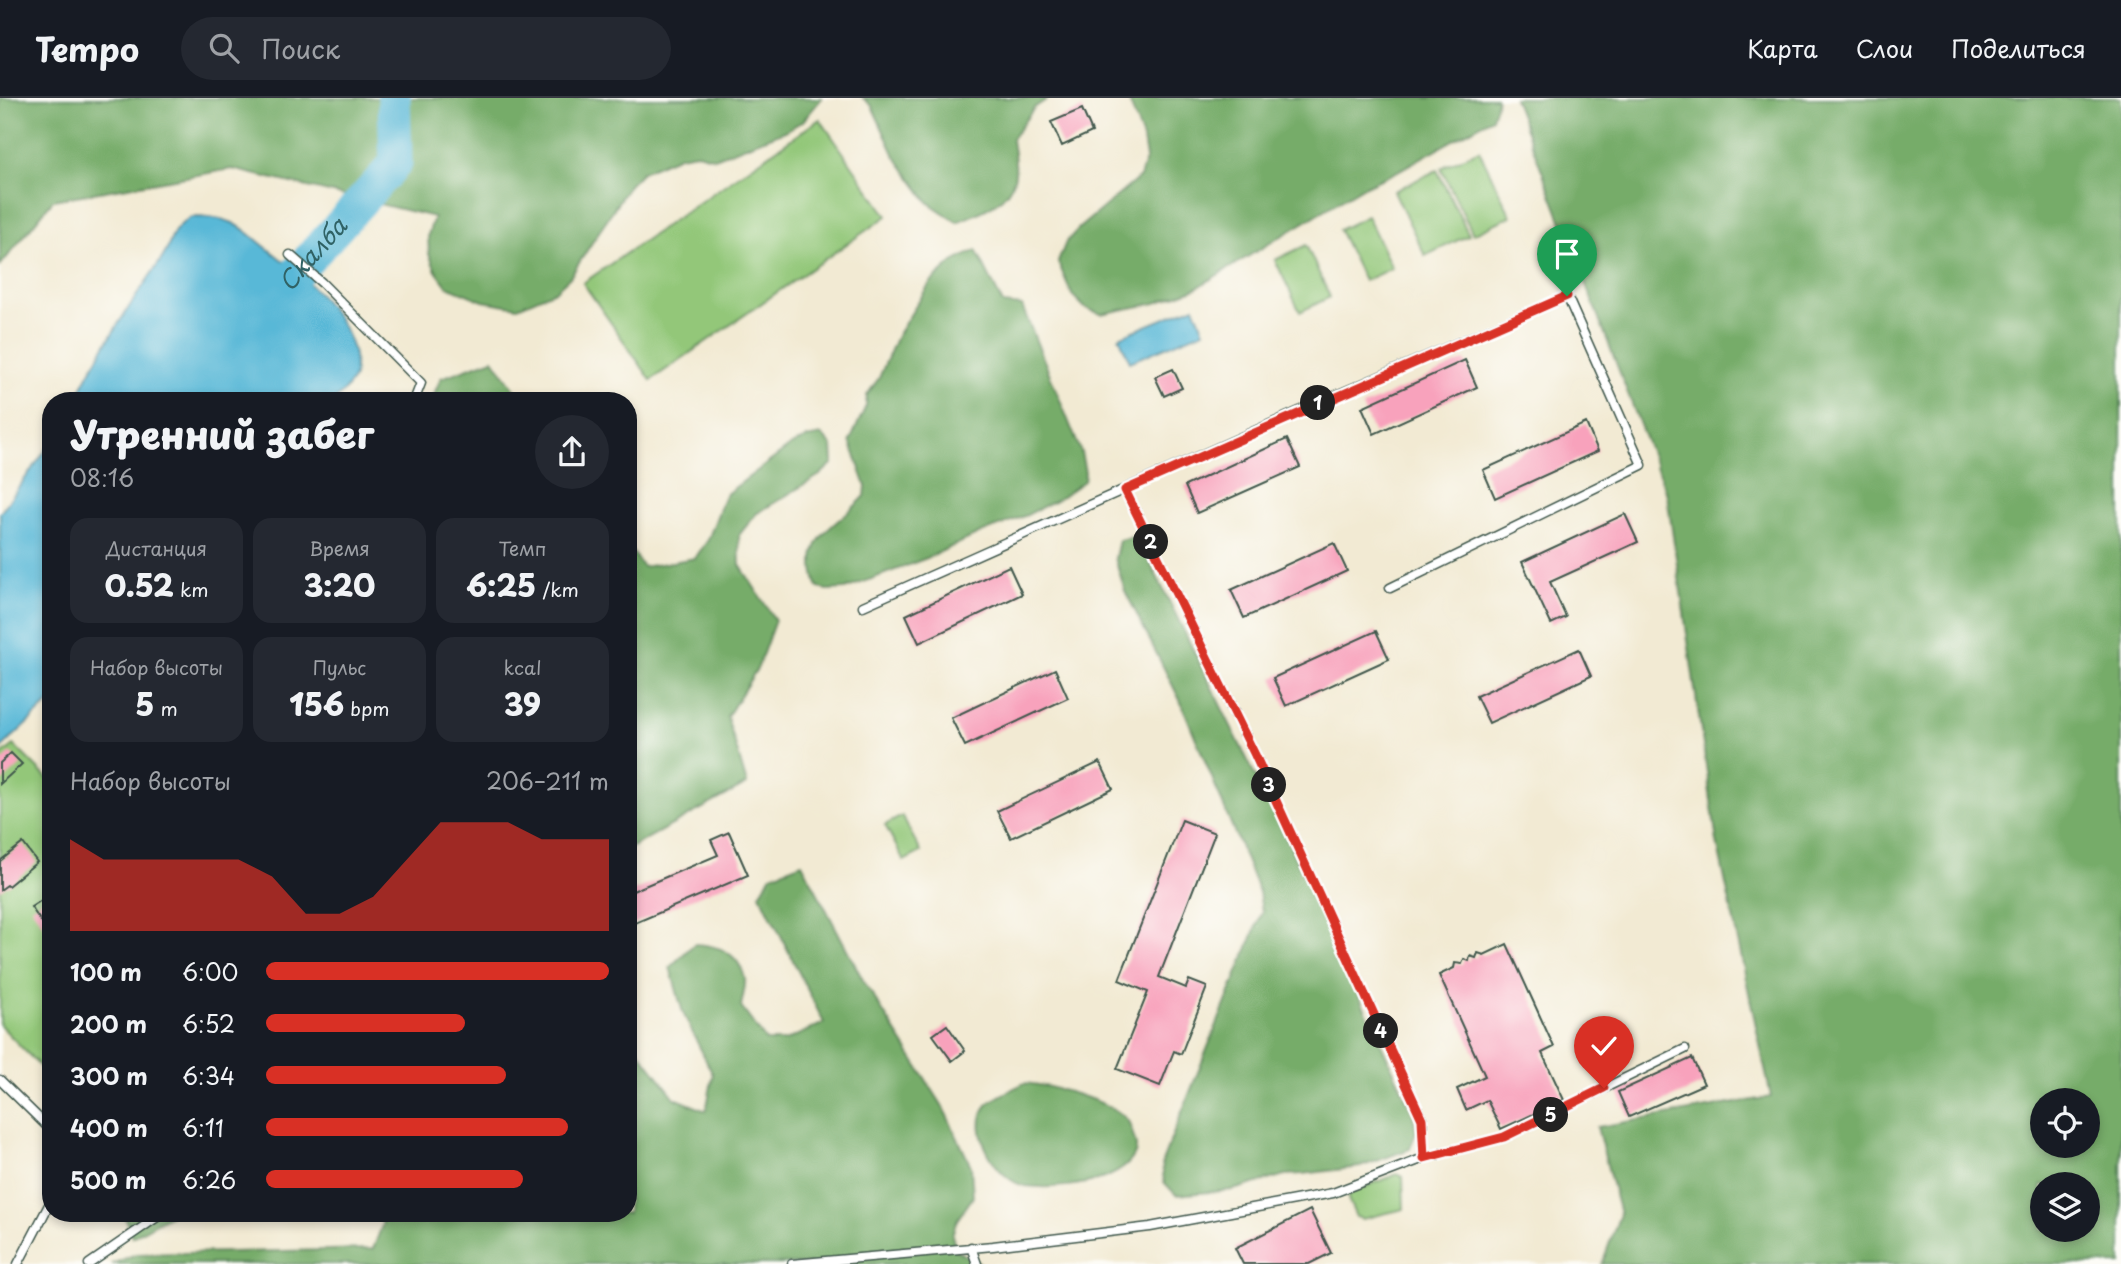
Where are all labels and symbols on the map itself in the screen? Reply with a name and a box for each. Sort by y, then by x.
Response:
water label: Скалба [269,207,355,298]
pin [1537,224,1597,296]
pin: 1 [1300,386,1336,420]
pin: 2 [1134,524,1168,560]
pin: 3 [1252,768,1286,802]
pin: 4 [1364,1014,1398,1048]
pin [1574,1016,1634,1088]
pin: 5 [1534,1098,1568,1132]

